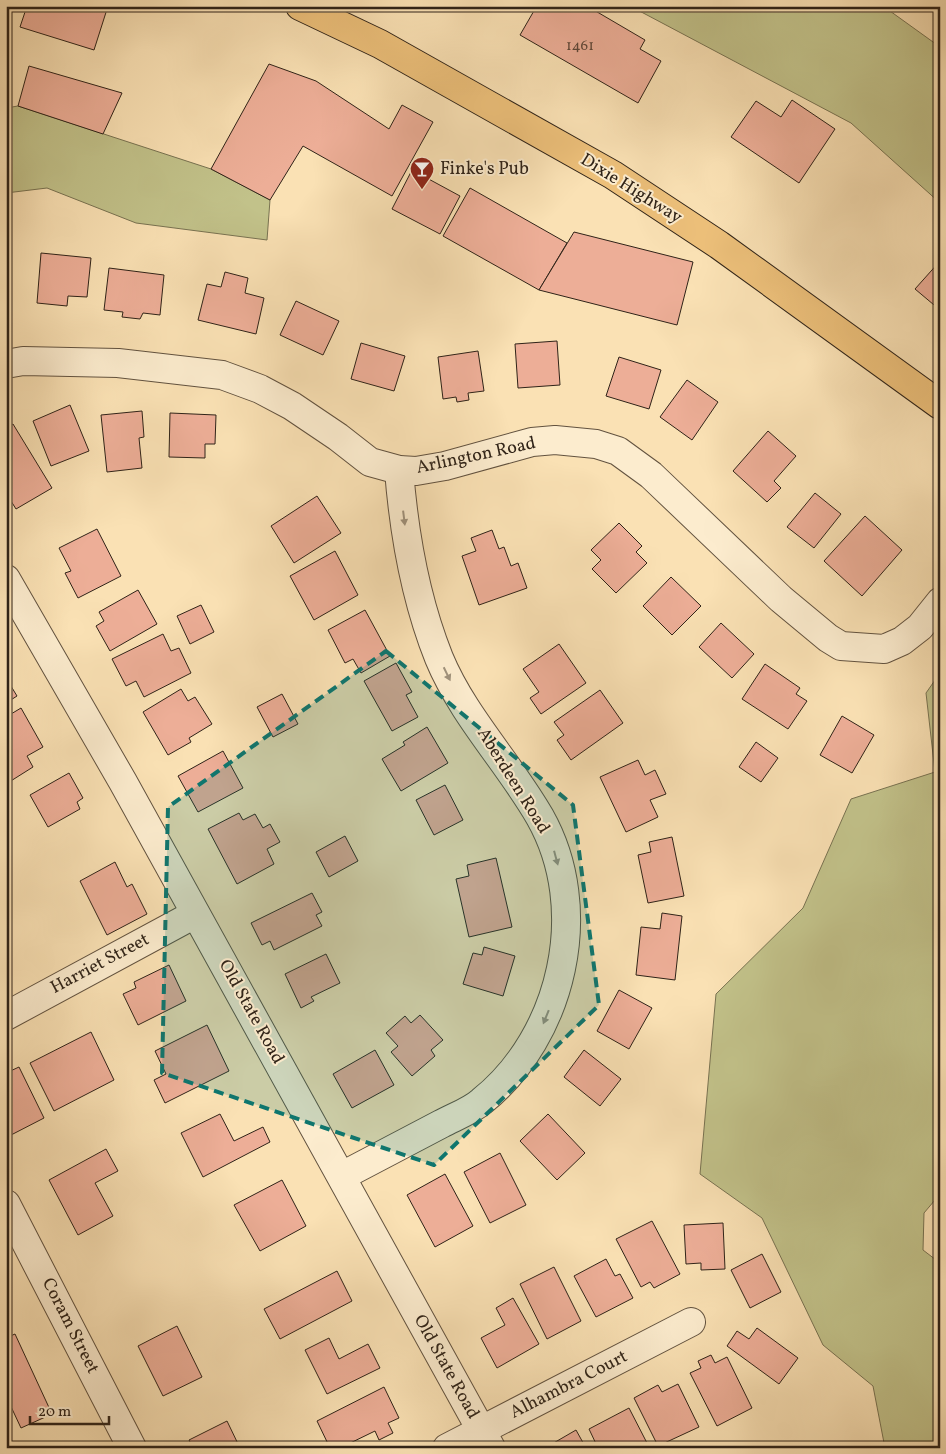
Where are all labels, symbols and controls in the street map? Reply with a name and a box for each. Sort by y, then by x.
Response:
house number: 1461 [566,36,594,57]
street label: Dixie Highway [575,148,687,230]
bar icon: Finke's Pub [409,156,435,190]
place label: Finke's Pub [440,157,529,182]
street label: Arlington Road [414,431,538,481]
one-way arrow [400,511,408,527]
one-way arrow [443,667,451,681]
street label: Aberdeen Road [470,723,556,839]
one-way arrow [552,851,560,866]
street label: Harriet Street [46,927,154,1001]
street label: Old State Road [212,955,290,1069]
one-way arrow [541,1010,549,1024]
street label: Coram Street [35,1274,105,1378]
street label: Old State Road [407,1310,485,1424]
street label: Alhambra Court [506,1345,632,1425]
scale bar [30,1394,109,1426]
text: 20 m [38,1402,71,1423]

